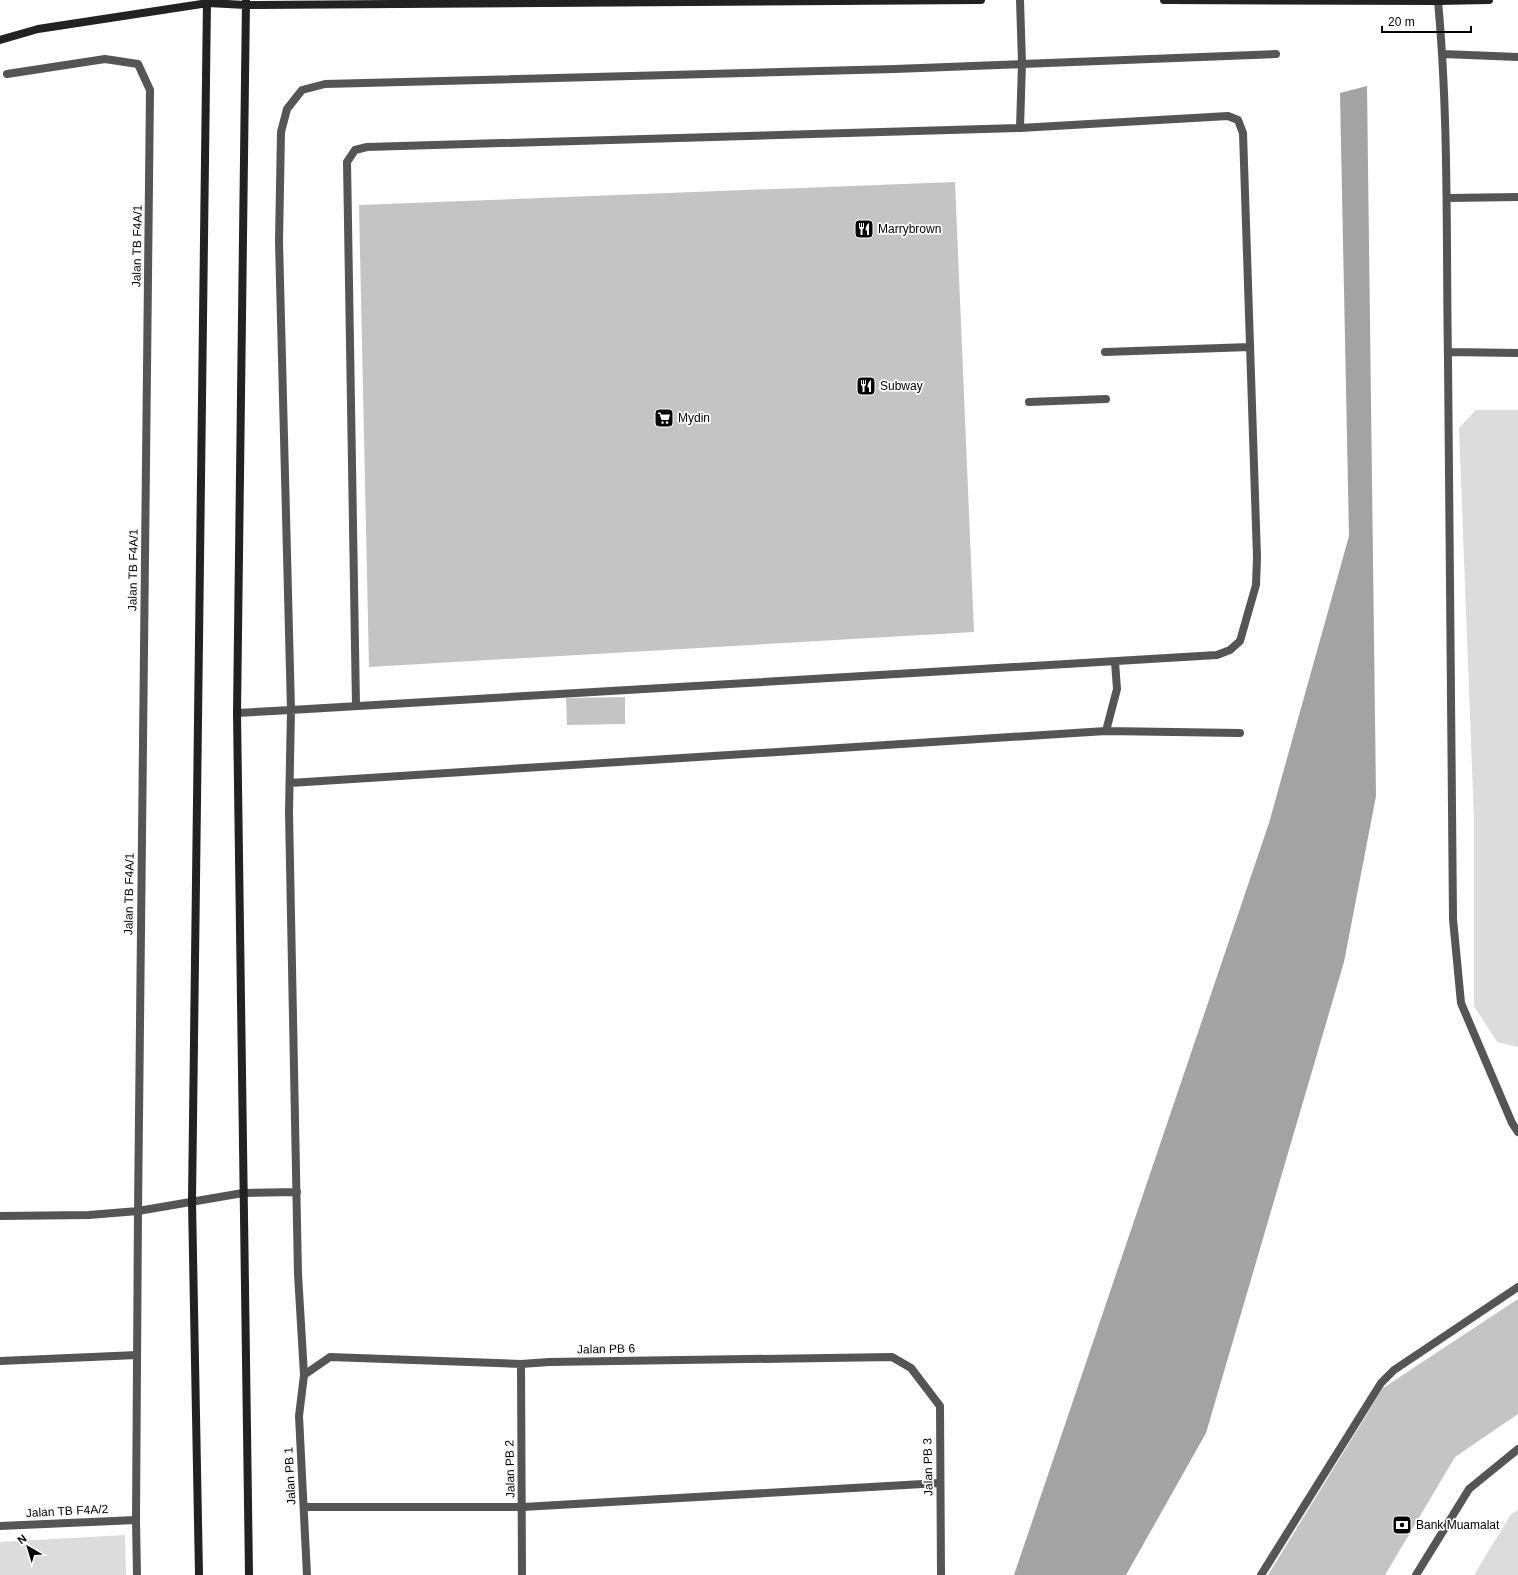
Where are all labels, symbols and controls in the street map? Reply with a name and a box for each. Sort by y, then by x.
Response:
scale bar [1382,8,1471,34]
text: 20 m [1388,15,1415,29]
street label: Jalan TB F4A/1 [129,204,145,287]
restaurant icon: Marrybrown [853,218,875,240]
place label: Marrybrown [878,222,941,236]
restaurant icon: Subway [855,375,877,397]
place label: Subway [880,379,923,393]
supermarket icon: Mydin [653,407,675,429]
place label: Mydin [678,411,710,425]
street label: Jalan TB F4A/1 [125,528,141,611]
street label: Jalan TB F4A/1 [121,852,137,935]
street label: Jalan PB 6 [577,1341,635,1357]
street label: Jalan PB 3 [920,1438,936,1496]
street label: Jalan PB 2 [502,1440,518,1498]
street label: Jalan PB 1 [281,1446,299,1505]
street label: Jalan TB F4A/2 [25,1502,109,1520]
bank icon: Bank Muamalat [1391,1514,1413,1536]
place label: Bank Muamalat [1416,1518,1500,1532]
north arrow [8,1527,48,1567]
text: N [15,1532,29,1546]

